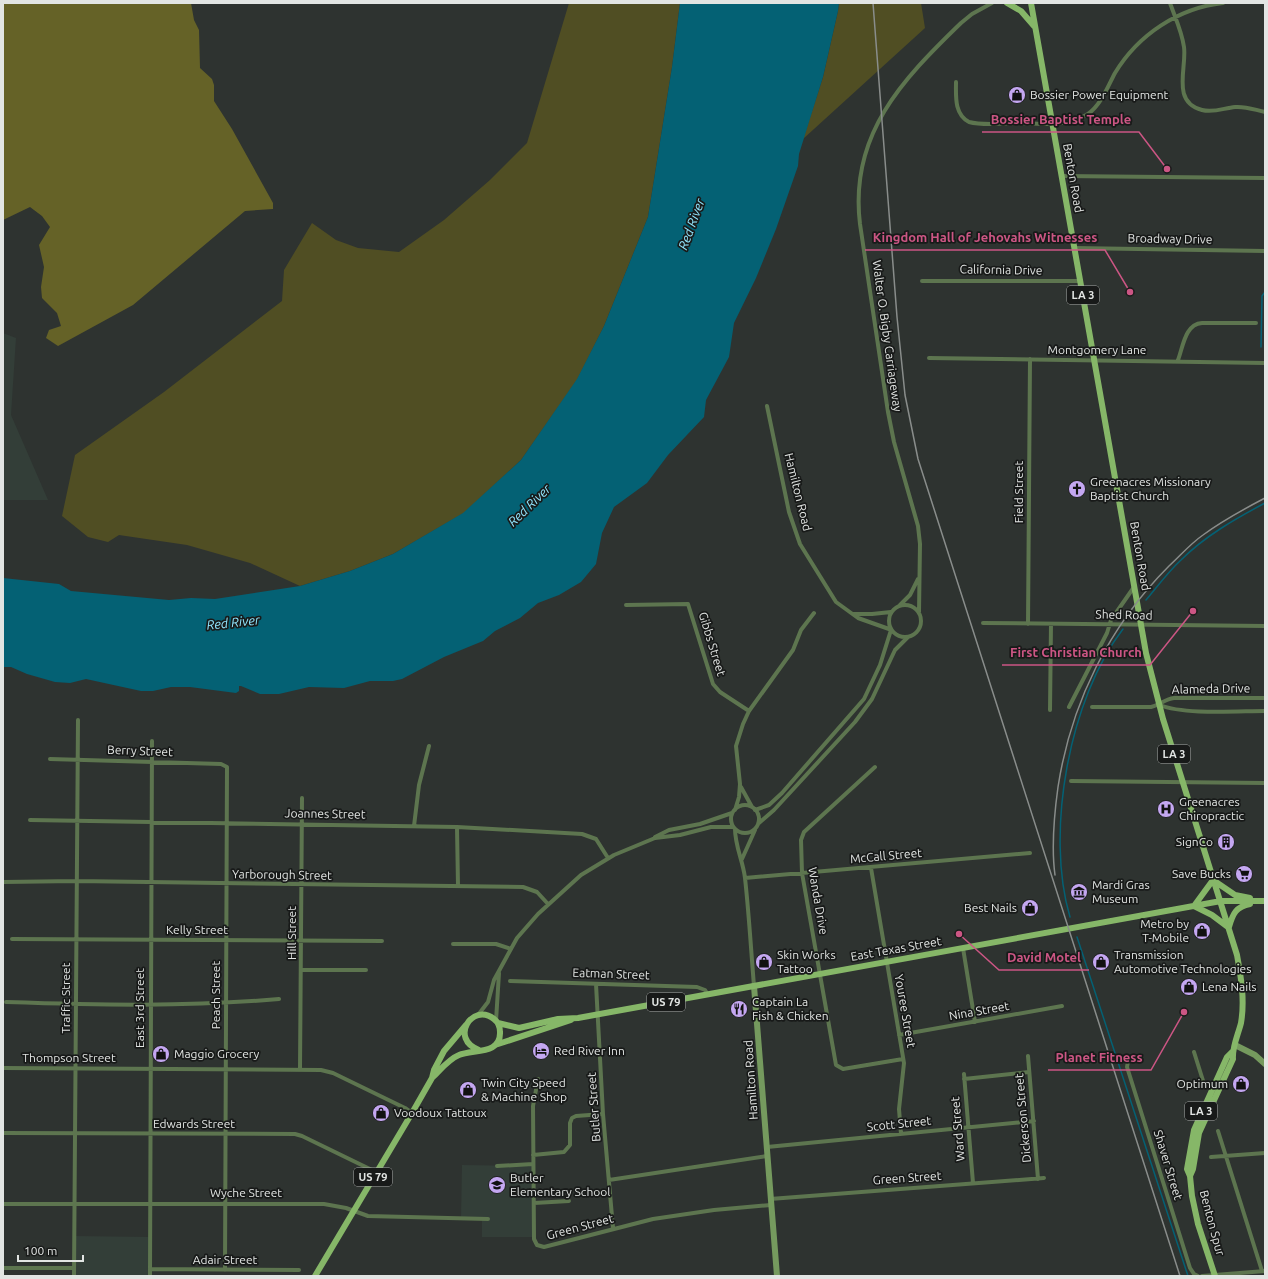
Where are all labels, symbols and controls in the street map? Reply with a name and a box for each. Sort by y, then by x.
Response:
shop icon: Bossier Power Equipment [1007,85,1027,105]
place label: Bossier Power Equipment [1030,88,1169,101]
callout: Bossier Baptist Temple [982,107,1139,132]
text: Bossier Baptist Temple [991,112,1131,126]
street label: Benton Road [1061,142,1086,214]
water label: Red River [675,196,707,251]
callout: Kingdom Hall of Jehovahs Witnesses [865,225,1105,250]
text: Kingdom Hall of Jehovahs Witnesses [873,230,1097,244]
street label: Broadway Drive [1128,231,1212,246]
street label: Walter O. Bigby Carriageway [870,259,905,413]
street label: California Drive [960,262,1043,277]
road number: LA 3 [1067,286,1099,304]
street label: Montgomery Lane [1047,343,1147,356]
street label: Hamilton Road [783,452,814,532]
street label: Field Street [1012,461,1025,523]
place label: Greenacres Missionary Baptist Church [1090,475,1211,502]
church icon: Greenacres Missionary Baptist Church [1067,479,1087,499]
water label: Red River [505,481,554,529]
street label: Benton Road [1128,520,1153,592]
street label: Shed Road [1095,608,1153,621]
street label: Gibbs Street [697,610,728,678]
water label: Red River [206,612,261,632]
callout: First Christian Church [1002,640,1150,665]
text: First Christian Church [1010,645,1142,659]
street label: Alameda Drive [1172,681,1250,696]
street label: Berry Street [107,743,173,758]
road number: LA 3 [1158,745,1190,763]
place label: Greenacres Chiropractic [1179,795,1245,822]
hospital icon: Greenacres Chiropractic [1156,799,1176,819]
street label: Joannes Street [284,806,366,821]
building icon: SignCo [1216,832,1236,852]
place label: SignCo [1176,835,1213,848]
street label: McCall Street [849,846,923,865]
supermarket icon: Save Bucks [1234,864,1254,884]
street label: Wanda Drive [806,866,831,936]
street label: Yarborough Street [232,867,332,882]
place label: Save Bucks [1172,867,1231,880]
place label: Mardi Gras Museum [1092,878,1150,905]
museum icon: Mardi Gras Museum [1069,882,1089,902]
shop icon: Best Nails [1020,898,1040,918]
place label: Best Nails [964,901,1017,914]
street label: Hill Street [285,906,298,960]
place label: Metro by T-Mobile [1140,917,1189,944]
shop icon: Metro by T-Mobile [1192,921,1212,941]
street label: Kelly Street [166,923,228,936]
street label: East Texas Street [850,934,943,963]
callout: David Motel [999,945,1089,970]
place label: Skin Works Tattoo [777,948,836,975]
place label: Transmission Automotive Technologies [1114,948,1251,975]
text: David Motel [1007,950,1081,964]
shop icon: Skin Works Tattoo [754,952,774,972]
shop icon: Transmission Automotive Technologies [1091,952,1111,972]
street label: Peach Street [209,961,222,1029]
street label: Traffic Street [59,962,72,1033]
street label: Eatman Street [572,966,650,981]
street label: East 3rd Street [133,968,146,1048]
street label: Youree Street [893,973,918,1049]
shop icon: Lena Nails [1179,977,1199,997]
place label: Lena Nails [1202,980,1257,993]
road number: US 79 [647,993,685,1011]
place label: Captain La Fish & Chicken [752,995,829,1022]
restaurant icon: Captain La Fish & Chicken [729,999,749,1019]
street label: Nina Street [948,999,1010,1022]
street label: Hamilton Road [741,1040,760,1120]
hotel icon: Red River Inn [531,1041,551,1061]
shop icon: Maggio Grocery [151,1044,171,1064]
place label: Red River Inn [554,1044,625,1057]
callout: Planet Fitness [1048,1045,1151,1070]
place label: Maggio Grocery [174,1047,260,1060]
text: Planet Fitness [1055,1050,1143,1064]
street label: Thompson Street [22,1051,116,1064]
street label: Butler Street [585,1072,602,1142]
street label: Dickerson Street [1012,1073,1033,1163]
shop icon: Optimum [1231,1074,1251,1094]
place label: Twin City Speed & Machine Shop [481,1076,567,1103]
place label: Optimum [1176,1077,1228,1090]
shop icon: Twin City Speed & Machine Shop [458,1080,478,1100]
street label: Ward Street [948,1096,967,1162]
road number: LA 3 [1185,1102,1217,1120]
shop icon: Voodoux Tattoux [371,1103,391,1123]
place label: Voodoux Tattoux [394,1106,487,1119]
street label: Scott Street [866,1114,932,1133]
street label: Edwards Street [153,1117,235,1130]
street label: Shaver Street [1152,1128,1185,1202]
road number: US 79 [354,1168,392,1186]
street label: Green Street [872,1169,942,1186]
place label: Butler Elementary School [510,1171,610,1198]
school or university icon: Butler Elementary School [487,1175,507,1195]
street label: Wyche Street [210,1186,282,1199]
street label: Benton Spur [1198,1189,1228,1257]
street label: Green Street [545,1211,615,1242]
scale bar [18,1237,83,1263]
text: 100 m [24,1244,57,1257]
street label: Adair Street [193,1253,258,1266]

